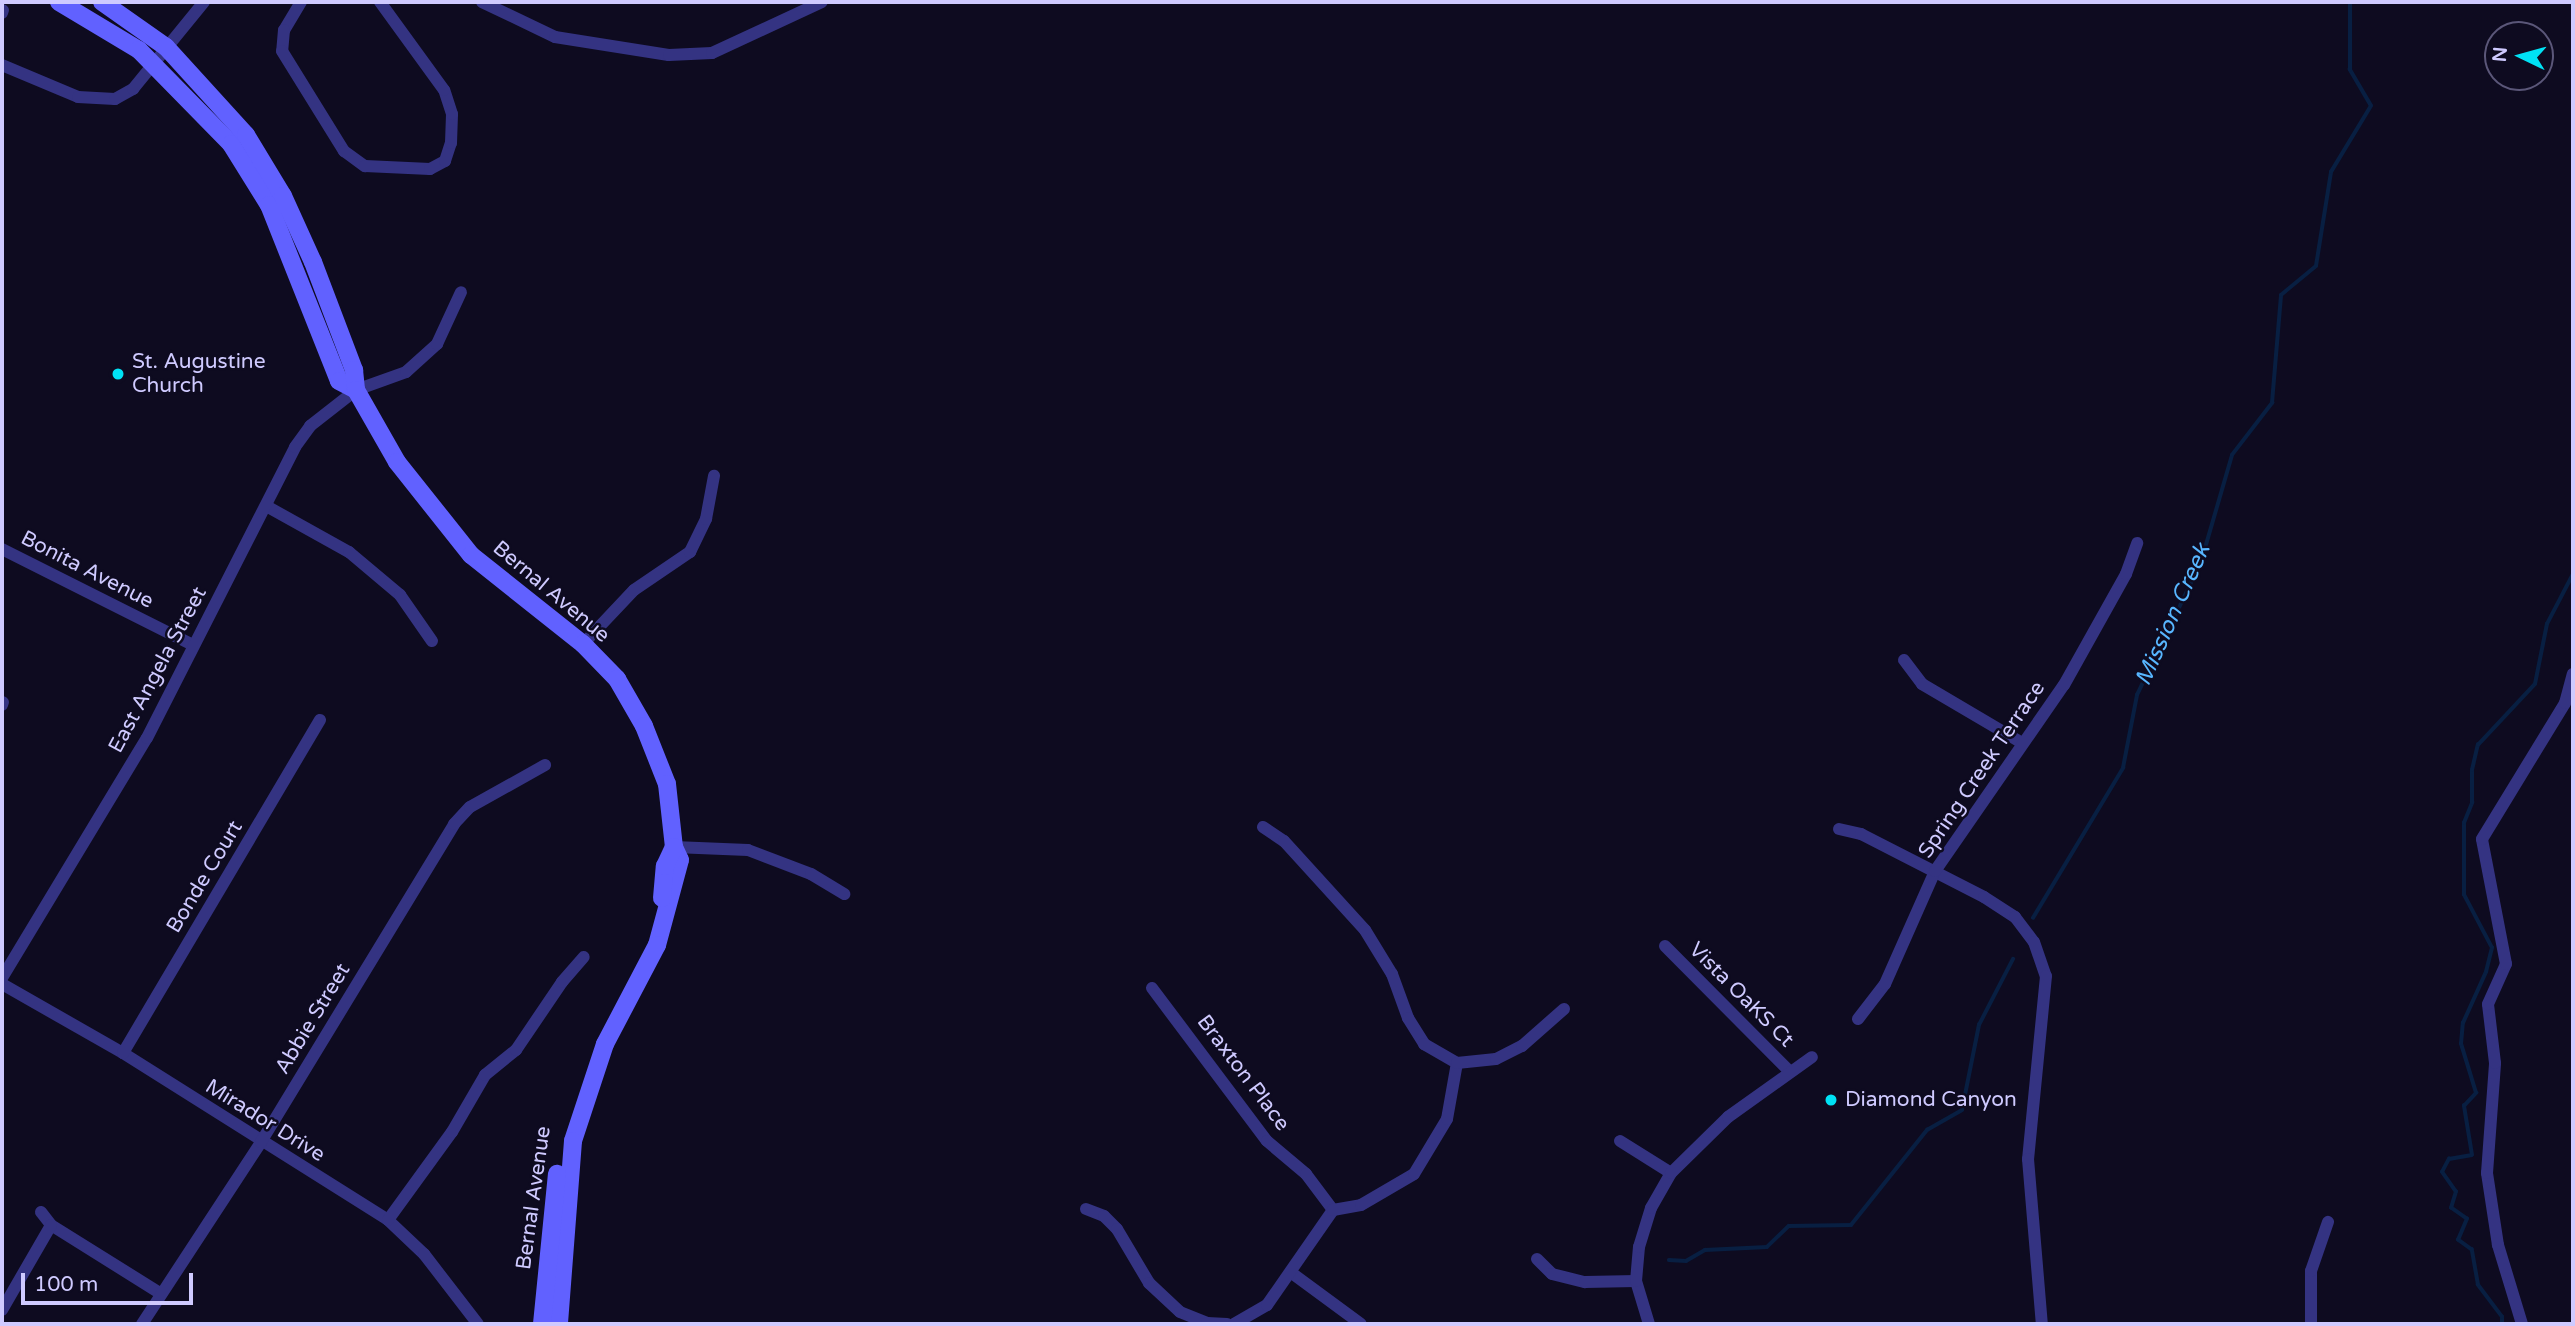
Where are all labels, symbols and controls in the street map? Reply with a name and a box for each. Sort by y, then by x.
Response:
north arrow [2484,21,2554,91]
text: N [2488,46,2512,63]
place label: St. Augustine Church [132,349,266,399]
marker: St. Augustine Church [110,366,126,382]
street label: Bonita Avenue [16,526,158,614]
street label: Bernal Avenue [487,536,615,648]
water label: Mission Creek [2129,540,2217,690]
street label: East Angela Street [104,583,212,757]
street label: Spring Creek Terrace [1913,677,2051,863]
street label: Bonde Court [162,816,248,938]
street label: Vista OaKS Ct [1683,937,1799,1053]
street label: Abbie Street [270,959,356,1079]
street label: Braxton Place [1191,1010,1295,1136]
street label: Mirador Drive [200,1074,330,1168]
place label: Diamond Canyon [1845,1087,2017,1113]
marker: Diamond Canyon [1823,1092,1839,1108]
street label: Bernal Avenue [511,1125,557,1271]
scale bar [24,1260,196,1304]
text: 100 m [34,1272,98,1297]

